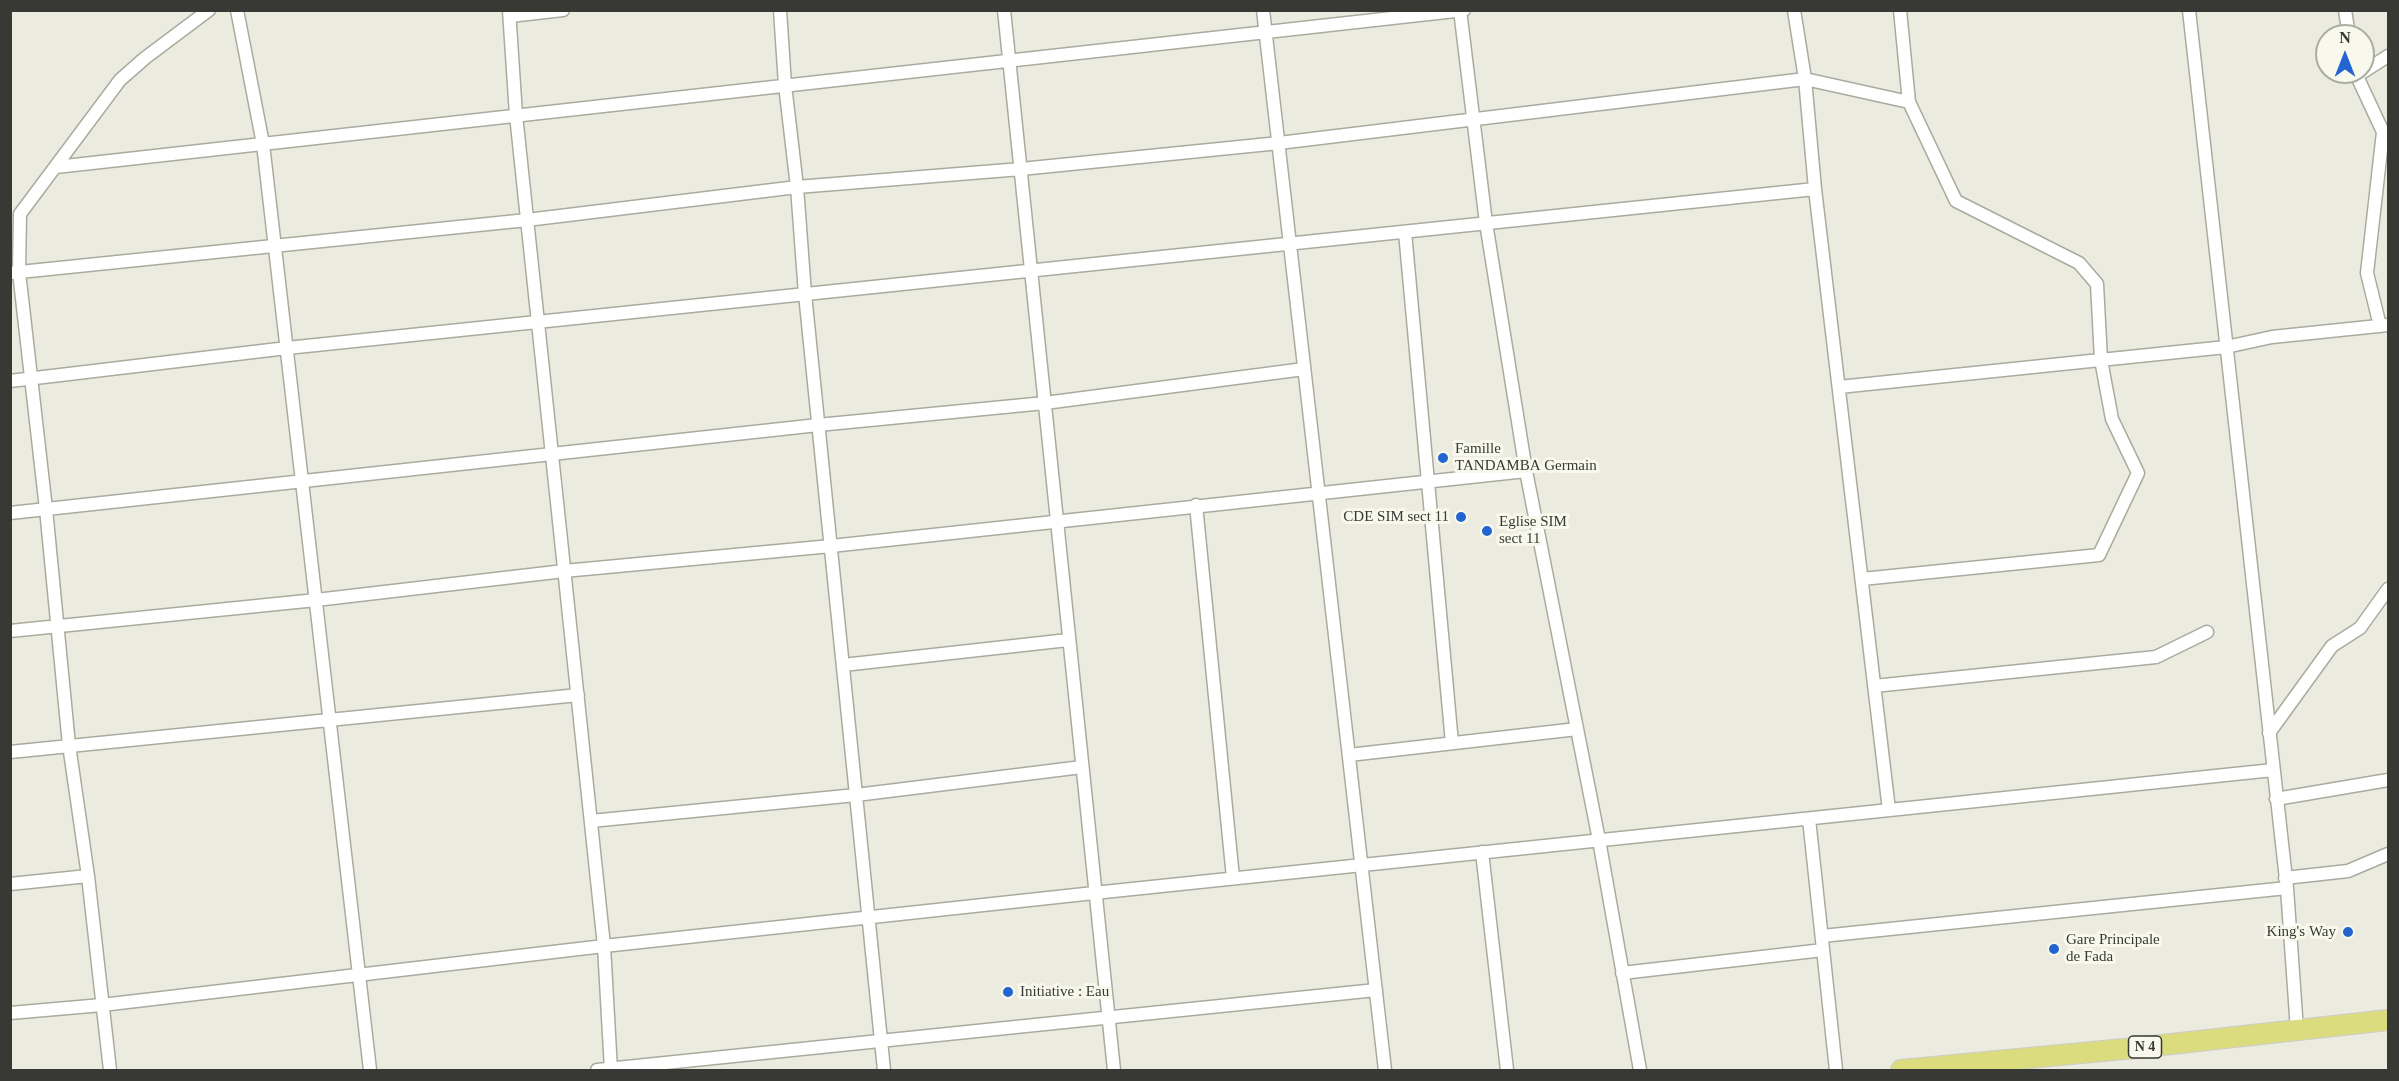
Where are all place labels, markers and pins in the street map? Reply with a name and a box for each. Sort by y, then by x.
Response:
place label: Famille TANDAMBA Germain [1455,440,1597,475]
marker: Famille TANDAMBA Germain [1436,451,1450,465]
place label: CDE SIM sect 11 [1343,508,1449,526]
marker: CDE SIM sect 11 [1454,510,1468,524]
place label: Eglise SIM sect 11 [1499,513,1567,548]
marker: Eglise SIM sect 11 [1480,524,1494,538]
place label: King's Way [2267,923,2336,941]
marker: King's Way [2341,925,2355,939]
place label: Gare Principale de Fada [2066,931,2160,966]
marker: Gare Principale de Fada [2047,942,2061,956]
place label: Initiative : Eau [1020,983,1109,1001]
marker: Initiative : Eau [1001,985,1015,999]

